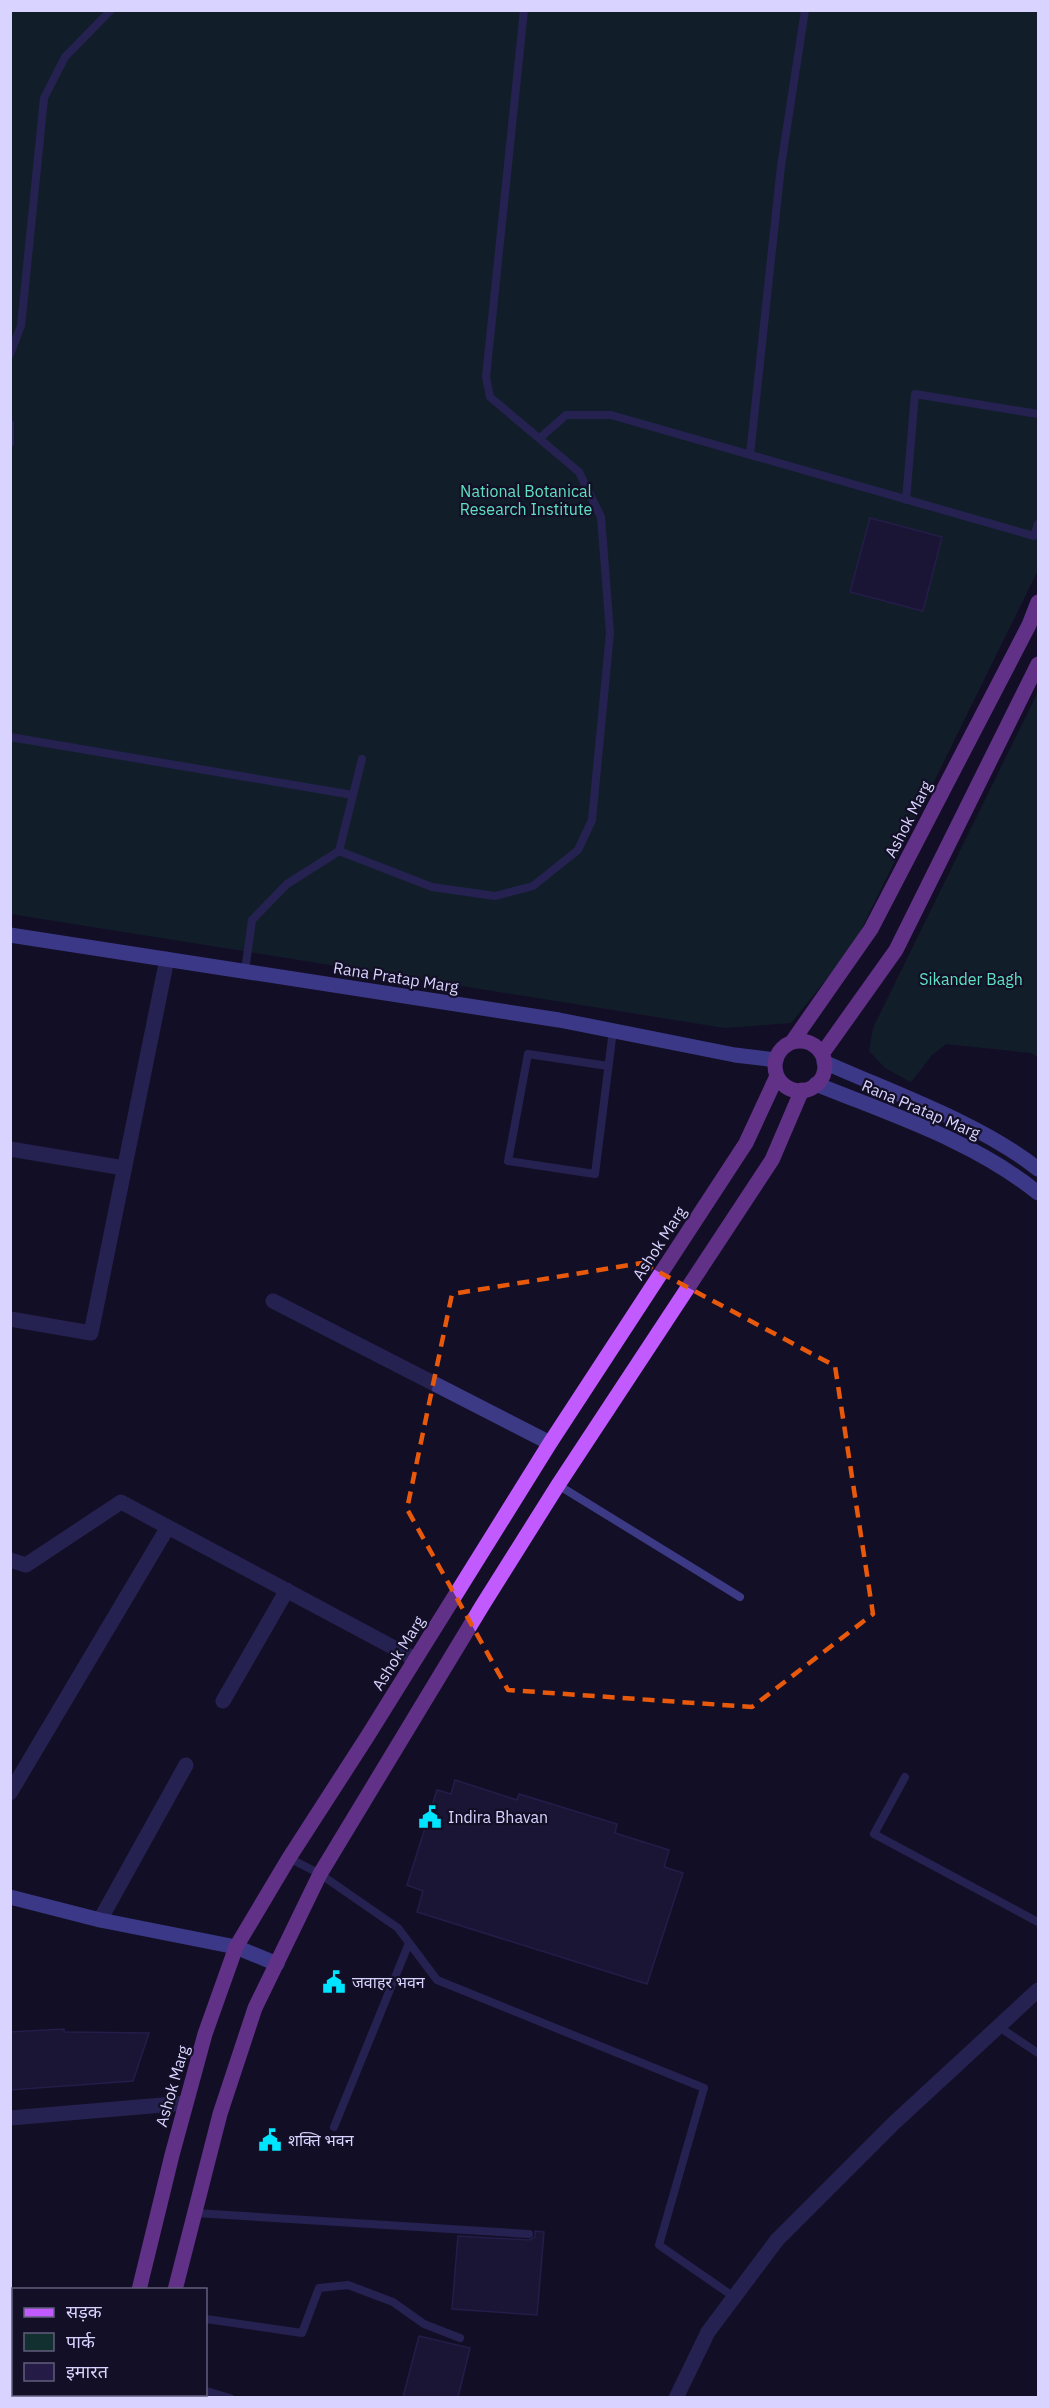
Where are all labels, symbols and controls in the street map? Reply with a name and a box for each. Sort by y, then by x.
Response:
park label: National Botanical Research Institute [460,481,592,519]
street label: Ashok Marg [880,777,936,861]
street label: Rana Pratap Marg [332,957,461,997]
park label: Sikander Bagh [919,969,1023,989]
street label: Rana Pratap Marg [859,1075,984,1143]
street label: Ashok Marg [628,1202,691,1284]
street label: Ashok Marg [367,1612,429,1694]
public building icon: Indira Bhavan [417,1804,443,1830]
place label: Indira Bhavan [448,1807,548,1827]
public building icon: जवाहर भवन [321,1969,347,1995]
place label: जवाहर भवन [352,1972,426,1992]
street label: Ashok Marg [151,2042,193,2129]
public building icon: शक्ति भवन [257,2127,283,2153]
place label: शक्ति भवन [288,2130,355,2150]
legend [12,2288,207,2396]
text: सड़क [66,2300,103,2323]
text: पार्क [66,2330,96,2353]
text: इमारत [66,2360,109,2383]

